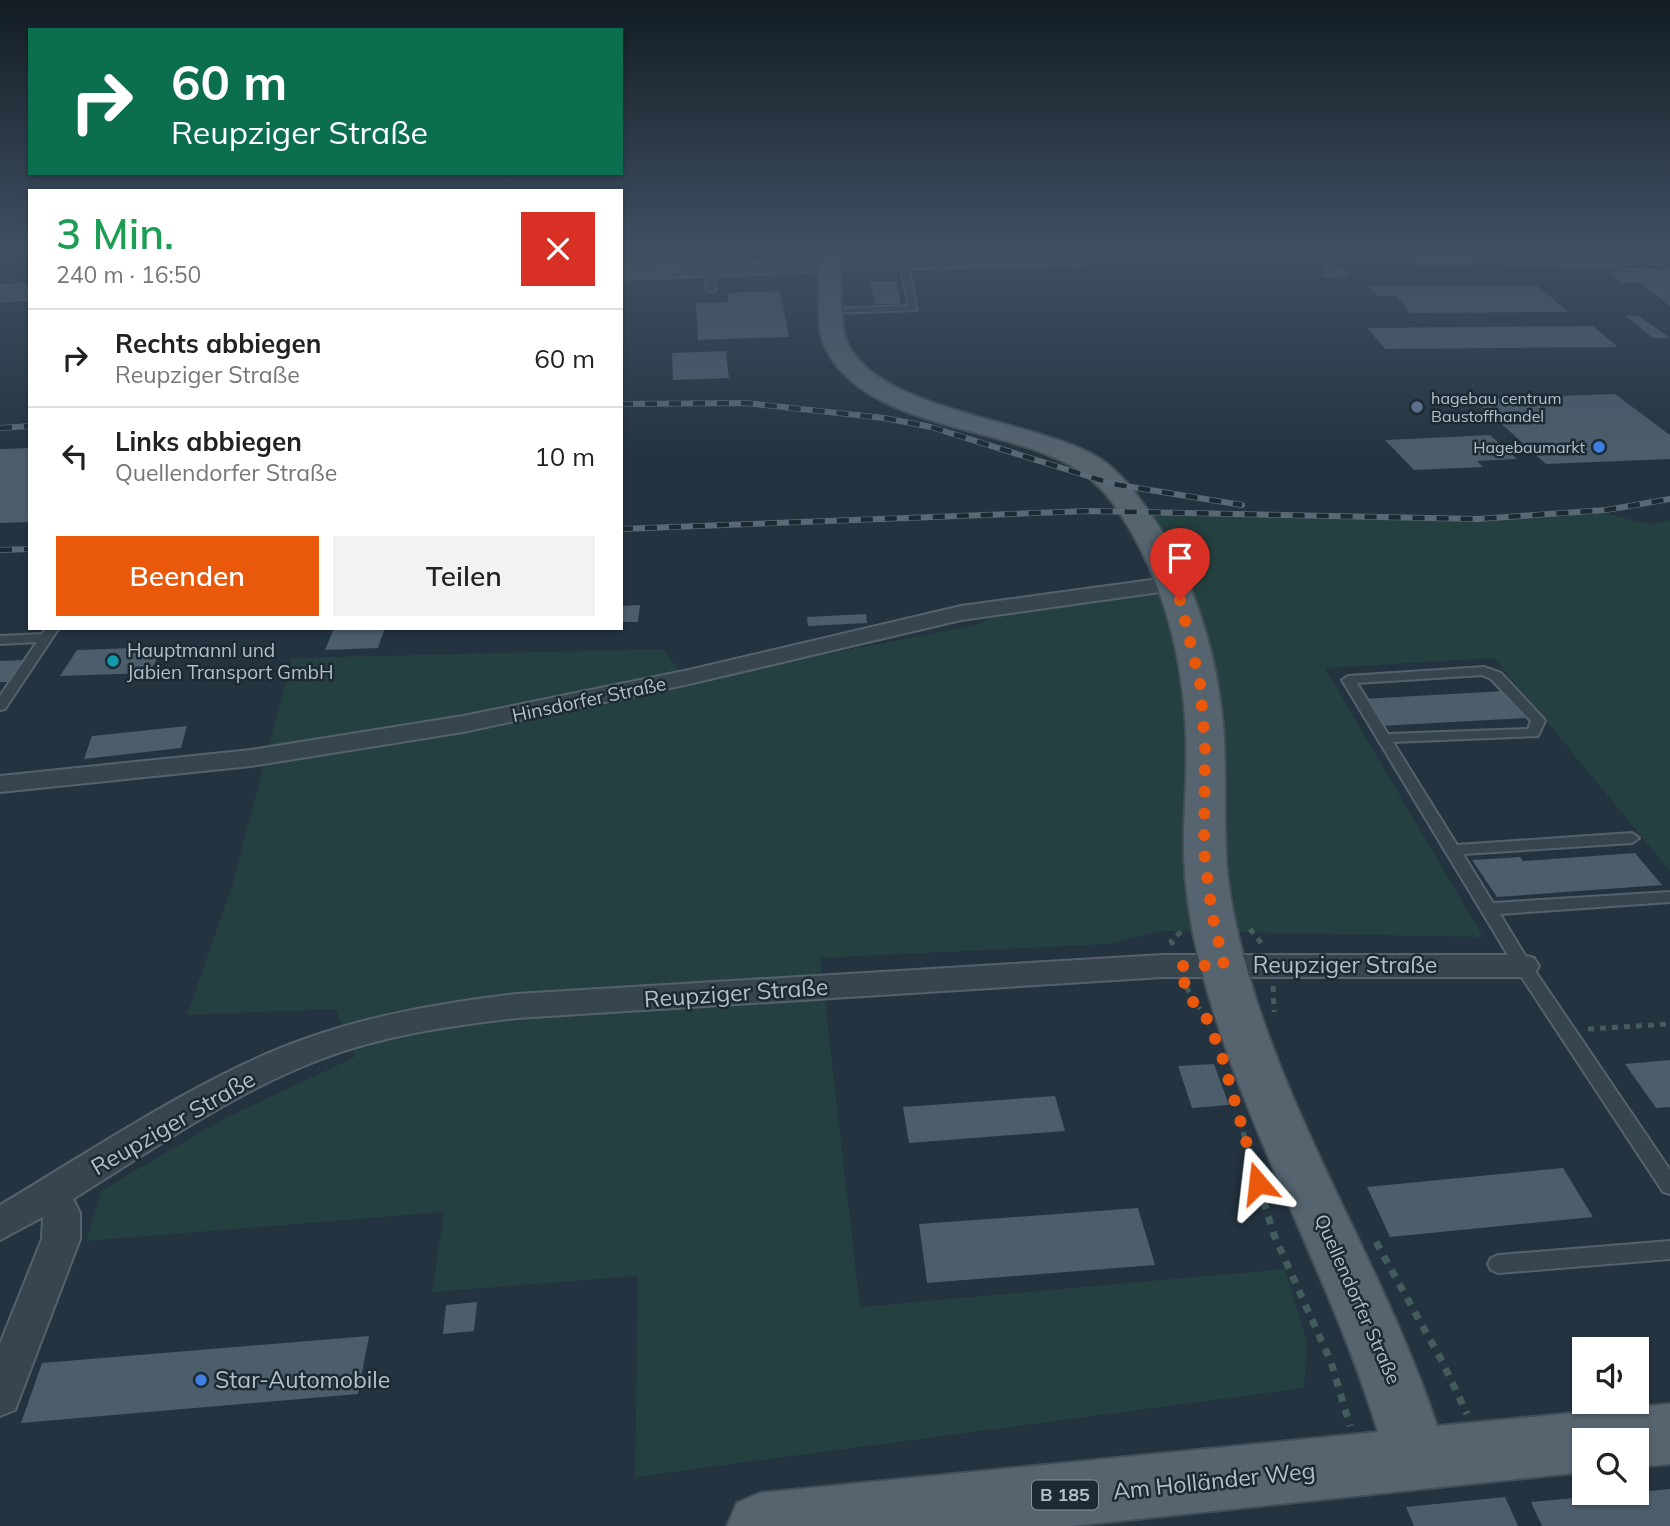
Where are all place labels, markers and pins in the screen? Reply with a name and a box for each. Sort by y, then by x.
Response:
place label: hagebau centrum Baustoffhandel [1431,388,1561,426]
marker: hagebau centrum Baustoffhandel [1409,399,1425,415]
place label: Hagebaumarkt [1473,437,1585,457]
marker: Hagebaumarkt [1591,439,1607,455]
pin [1150,528,1210,600]
place label: Hauptmannl und Jabien Transport GmbH [127,638,334,684]
marker: Hauptmannl und Jabien Transport GmbH [105,653,121,669]
place label: Star-Automobile [215,1365,390,1394]
marker: Star-Automobile [193,1372,209,1388]

